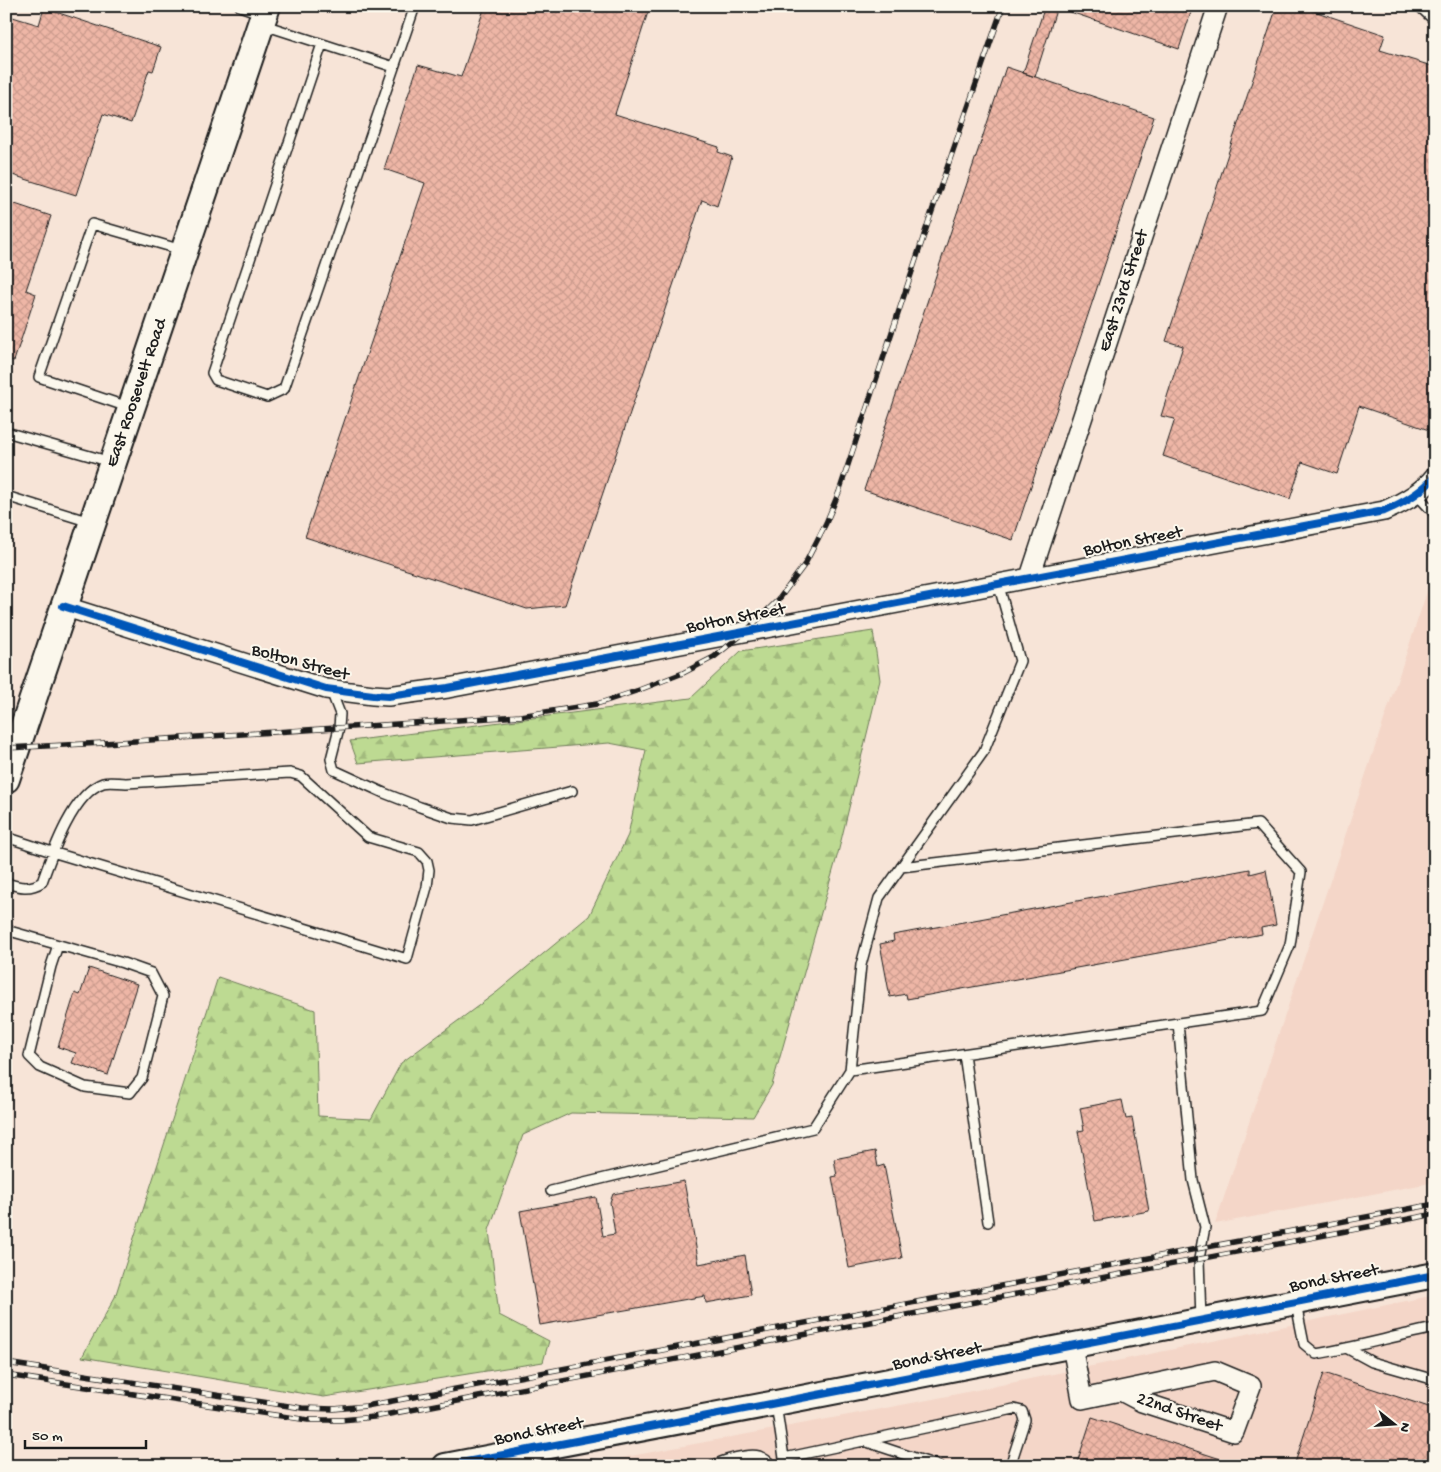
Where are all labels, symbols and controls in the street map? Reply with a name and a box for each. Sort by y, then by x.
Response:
street label: East 23rd Street [1094,226,1154,355]
street label: East Roosevelt Road [102,315,173,470]
street label: Bolton Street [1081,522,1186,562]
street label: Bolton Street [684,599,789,639]
street label: Bolton Street [248,640,353,687]
street label: Bond Street [1287,1260,1382,1298]
street label: Bond Street [890,1338,985,1376]
street label: 22nd Street [1133,1389,1226,1438]
north arrow [1368,1400,1418,1450]
street label: Bond Street [492,1413,587,1451]
scale bar [25,1417,146,1449]
text: N [1395,1420,1414,1434]
text: 50 m [32,1428,63,1446]

